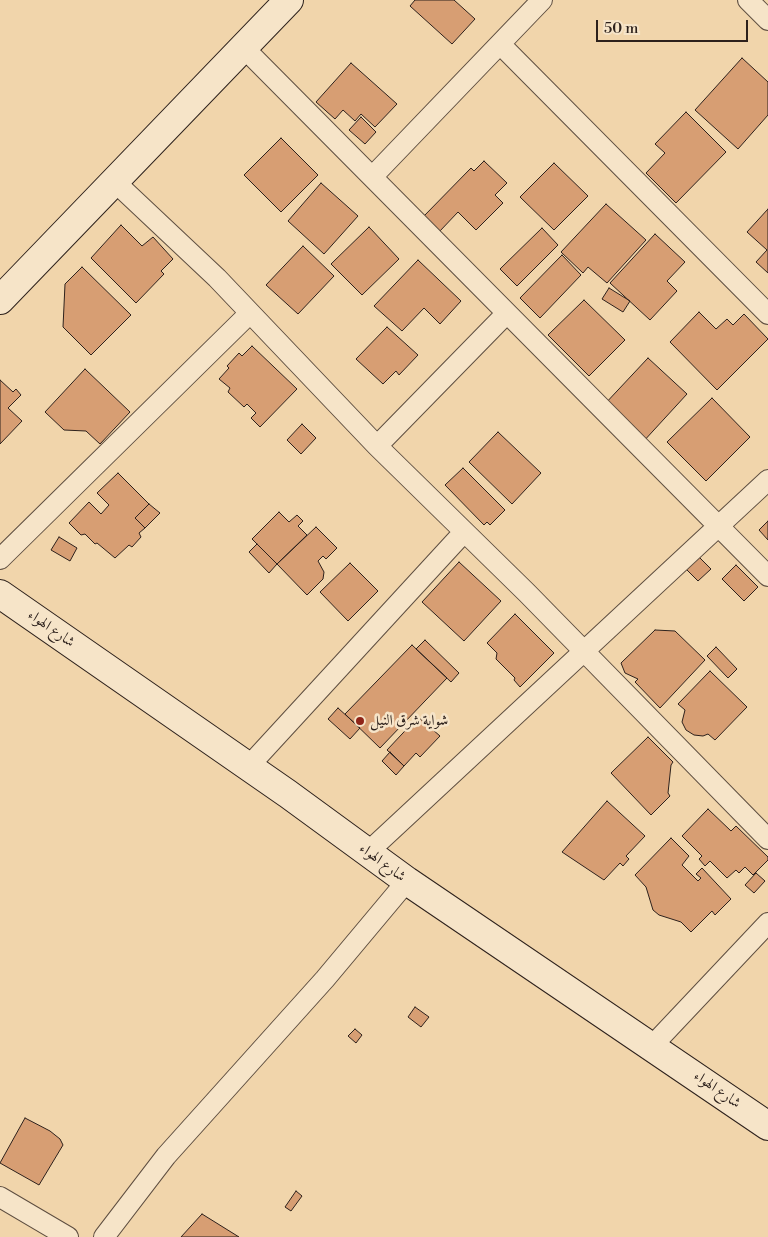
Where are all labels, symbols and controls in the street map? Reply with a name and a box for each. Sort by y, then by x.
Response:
scale bar [598,10,750,42]
text: 50 m [604,19,638,38]
street label: شارع الهواء [24,606,78,652]
place label: شواية شرق النيل [370,712,448,730]
marker: شواية شرق النيل [354,715,366,727]
street label: شارع الهواء [355,840,409,886]
street label: شارع الهواء [690,1067,744,1113]

